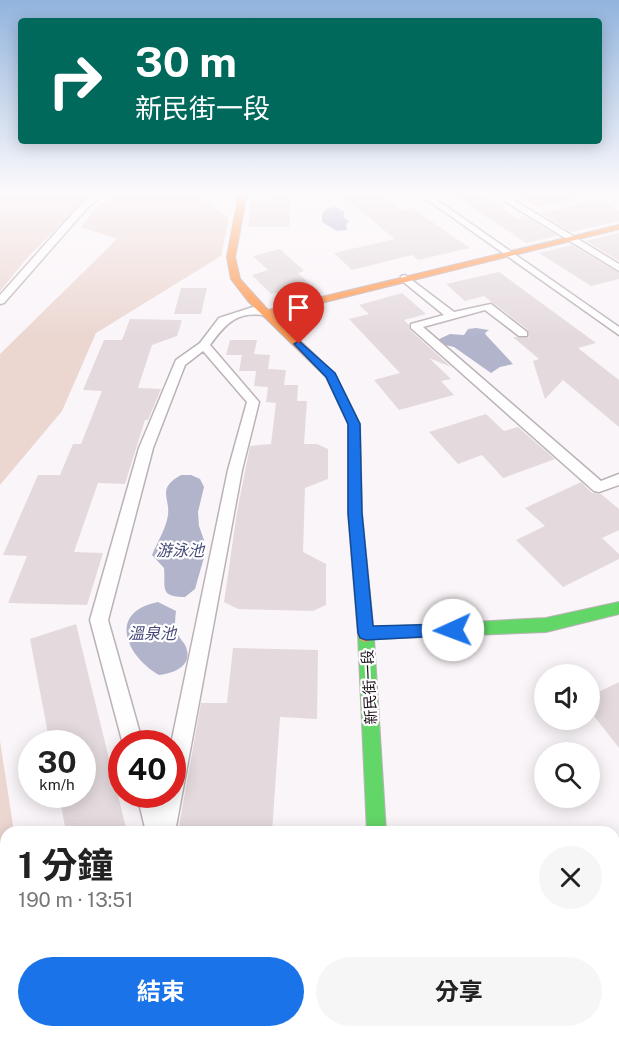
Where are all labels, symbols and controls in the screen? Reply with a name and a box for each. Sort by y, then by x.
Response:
text: 30 m [135,37,237,86]
icon: right [36,42,114,120]
text: 新民街一段 [135,92,270,124]
pin [273,282,324,344]
icon: arrive [282,291,315,324]
water label: 游泳池 [156,541,206,560]
position arrow [421,598,485,662]
water label: 溫泉池 [128,624,178,643]
street label: 新民街一段 [359,649,379,725]
map controls [534,664,600,808]
button: sound [534,664,600,730]
speed limit sign: 40 [108,730,186,808]
button: search [534,742,600,808]
text: 30 [37,744,77,780]
text: km/h [39,776,75,793]
text: 1 分鐘 [18,844,114,886]
button: close [539,846,602,909]
text: 190 m · 13:51 [18,888,133,912]
button: 結束 [18,957,304,1026]
button: 分享 [316,957,602,1026]

